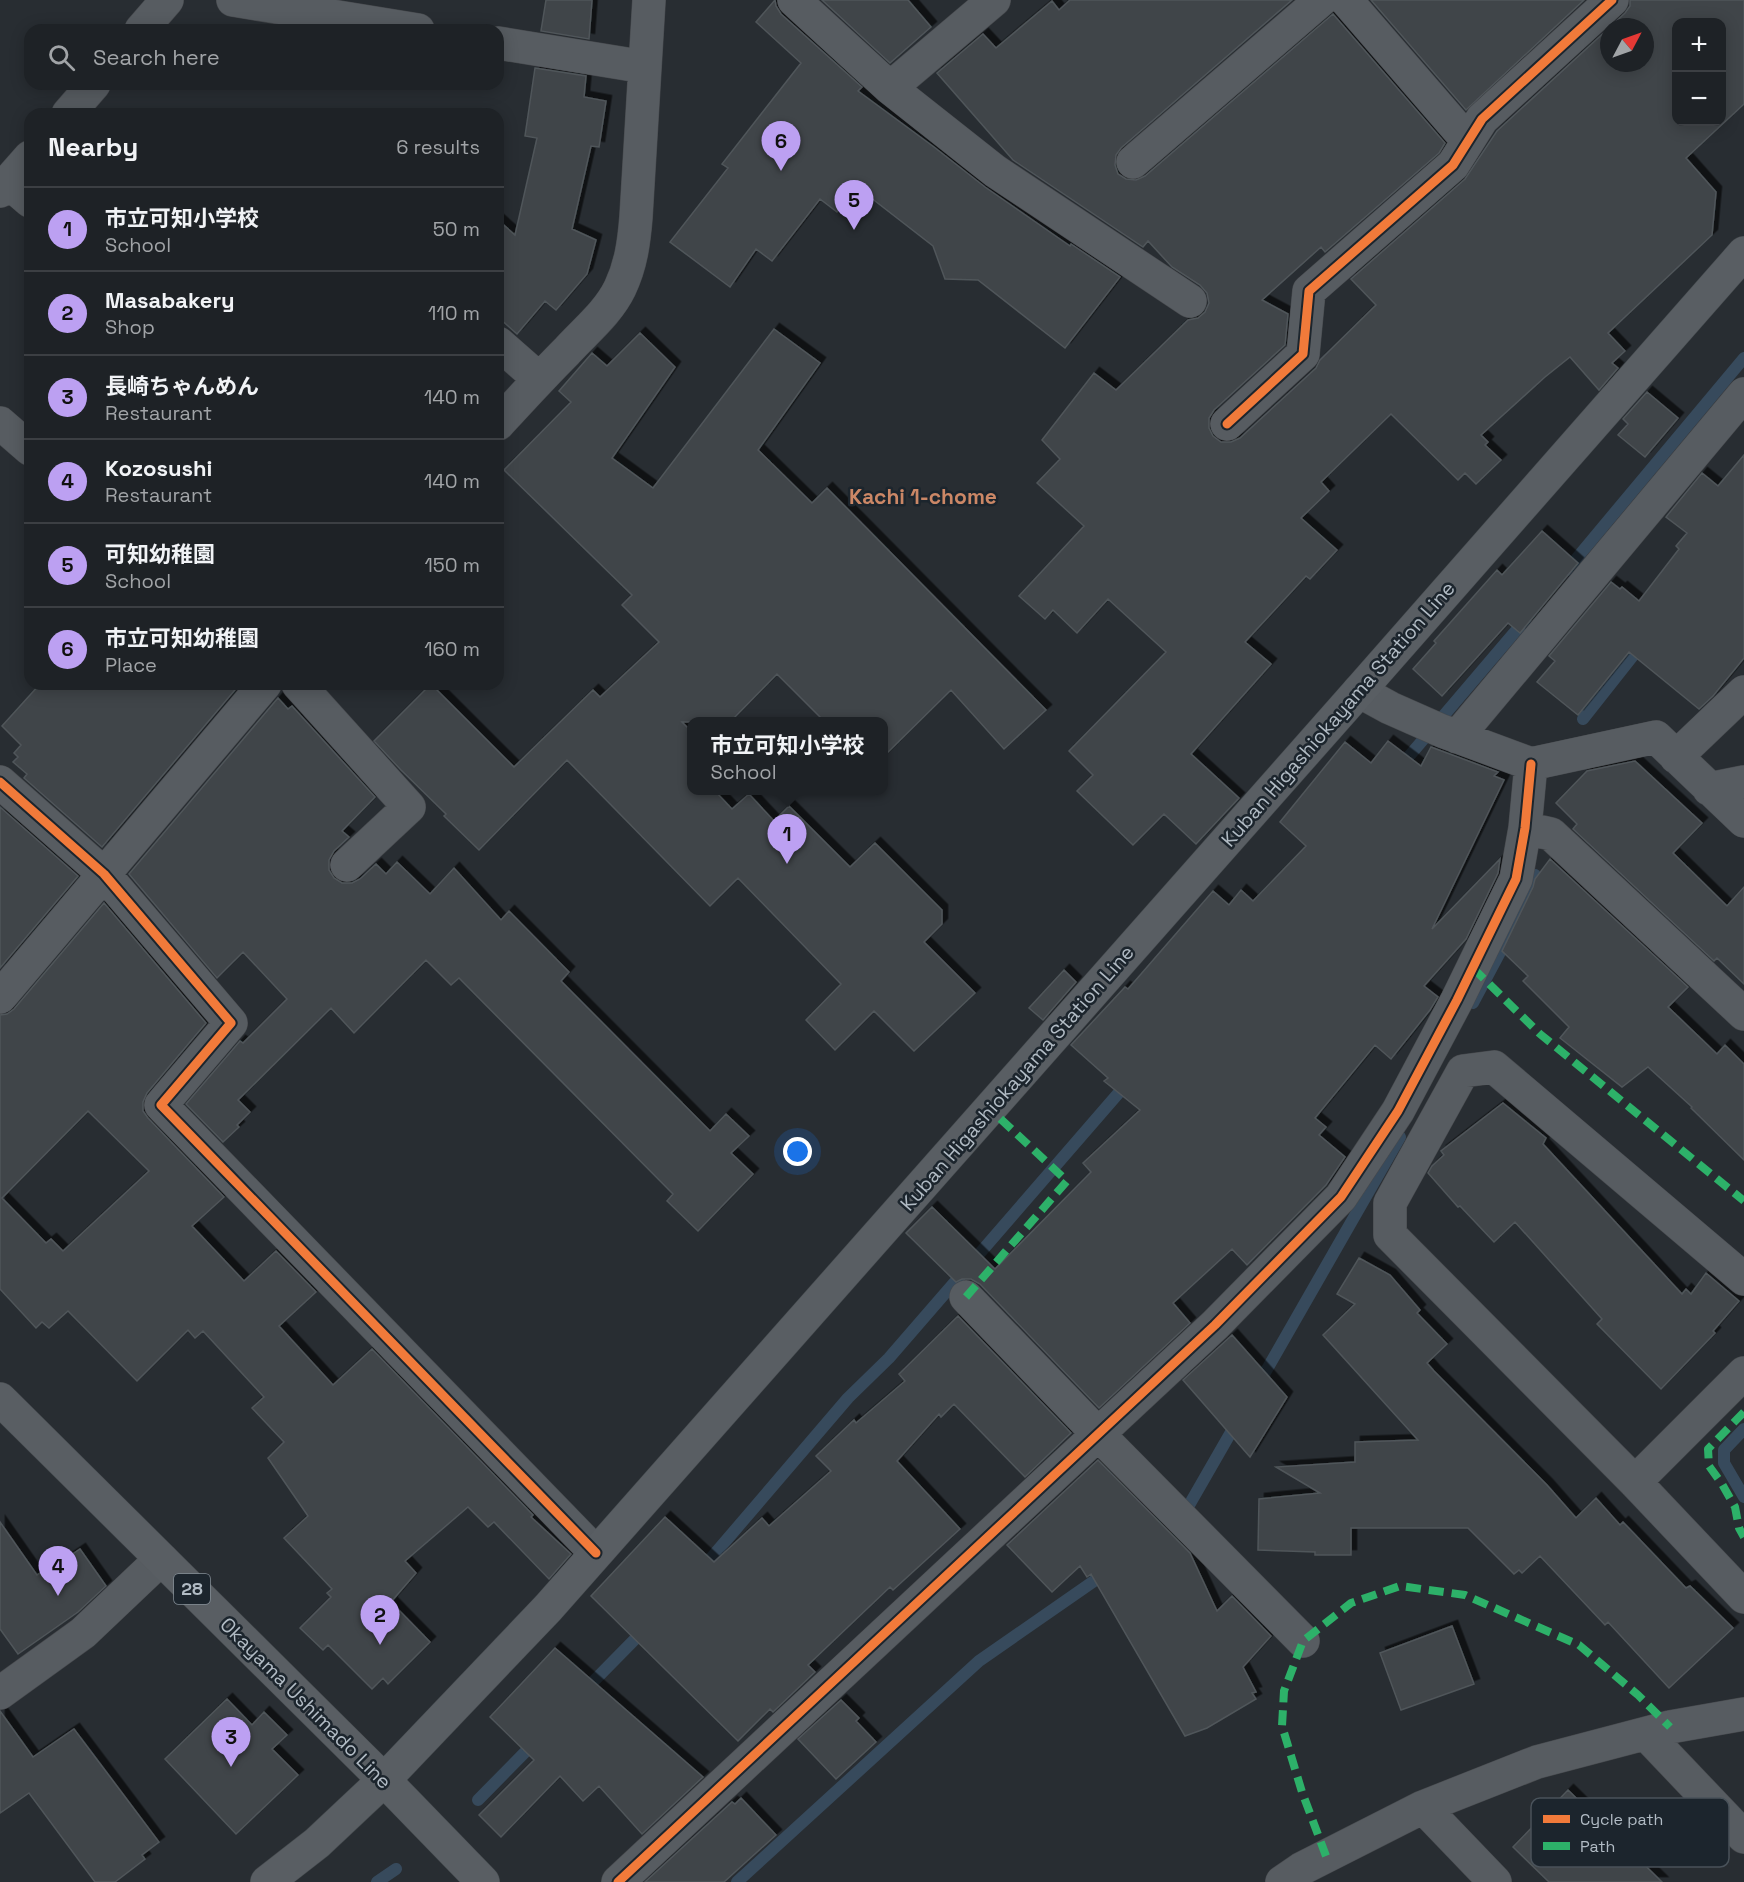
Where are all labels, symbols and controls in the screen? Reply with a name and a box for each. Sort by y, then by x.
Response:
north arrow [1600,18,1654,72]
map controls [1672,18,1726,126]
button: + [1672,18,1726,72]
search box [24,24,504,90]
icon: search [45,41,78,74]
text: Search here [93,43,220,71]
button: − [1672,72,1726,126]
pin: 6 [762,122,800,171]
text: Nearby [48,130,138,164]
text: 6 results [396,134,480,160]
pin: 5 [834,180,874,230]
text: 市立可知小学校 [105,204,259,232]
text: 1 [63,216,72,242]
text: 50 m [433,216,480,242]
text: School [105,232,171,258]
text: Masabakery [105,286,235,314]
text: 2 [62,300,73,326]
text: 110 m [428,300,480,326]
text: Shop [105,314,155,340]
text: 長崎ちゃんめん [105,372,259,400]
text: 3 [61,384,74,410]
text: 140 m [424,384,480,410]
text: Restaurant [105,400,212,426]
text: Kozosushi [105,454,212,482]
text: 4 [61,468,74,494]
text: 140 m [424,468,480,494]
text: Restaurant [105,482,212,508]
district label: Kachi 1-chome [849,483,997,510]
text: 可知幼稚園 [105,540,215,568]
text: 5 [62,552,74,578]
text: 150 m [425,552,480,578]
text: School [105,568,171,594]
street label: Kuban Higashiokayama Station Line [1215,576,1461,852]
text: 市立可知幼稚園 [105,624,259,652]
text: 6 [61,636,74,662]
text: 160 m [424,636,480,662]
text: Place [105,652,157,678]
popup [687,717,888,795]
text: 市立可知小学校 [710,731,865,759]
text: School [710,759,777,785]
pin: 1 [768,814,806,864]
street label: Kuban Higashiokayama Station Line [894,940,1140,1216]
your location [783,1137,812,1166]
pin: 4 [38,1546,78,1596]
road number: 28 [174,1574,210,1604]
pin: 2 [360,1596,400,1645]
street label: Okayama Ushimado Line [215,1612,397,1794]
pin: 3 [212,1718,250,1767]
legend [1531,1798,1729,1867]
text: Cycle path [1580,1809,1663,1830]
text: Path [1580,1836,1615,1857]

